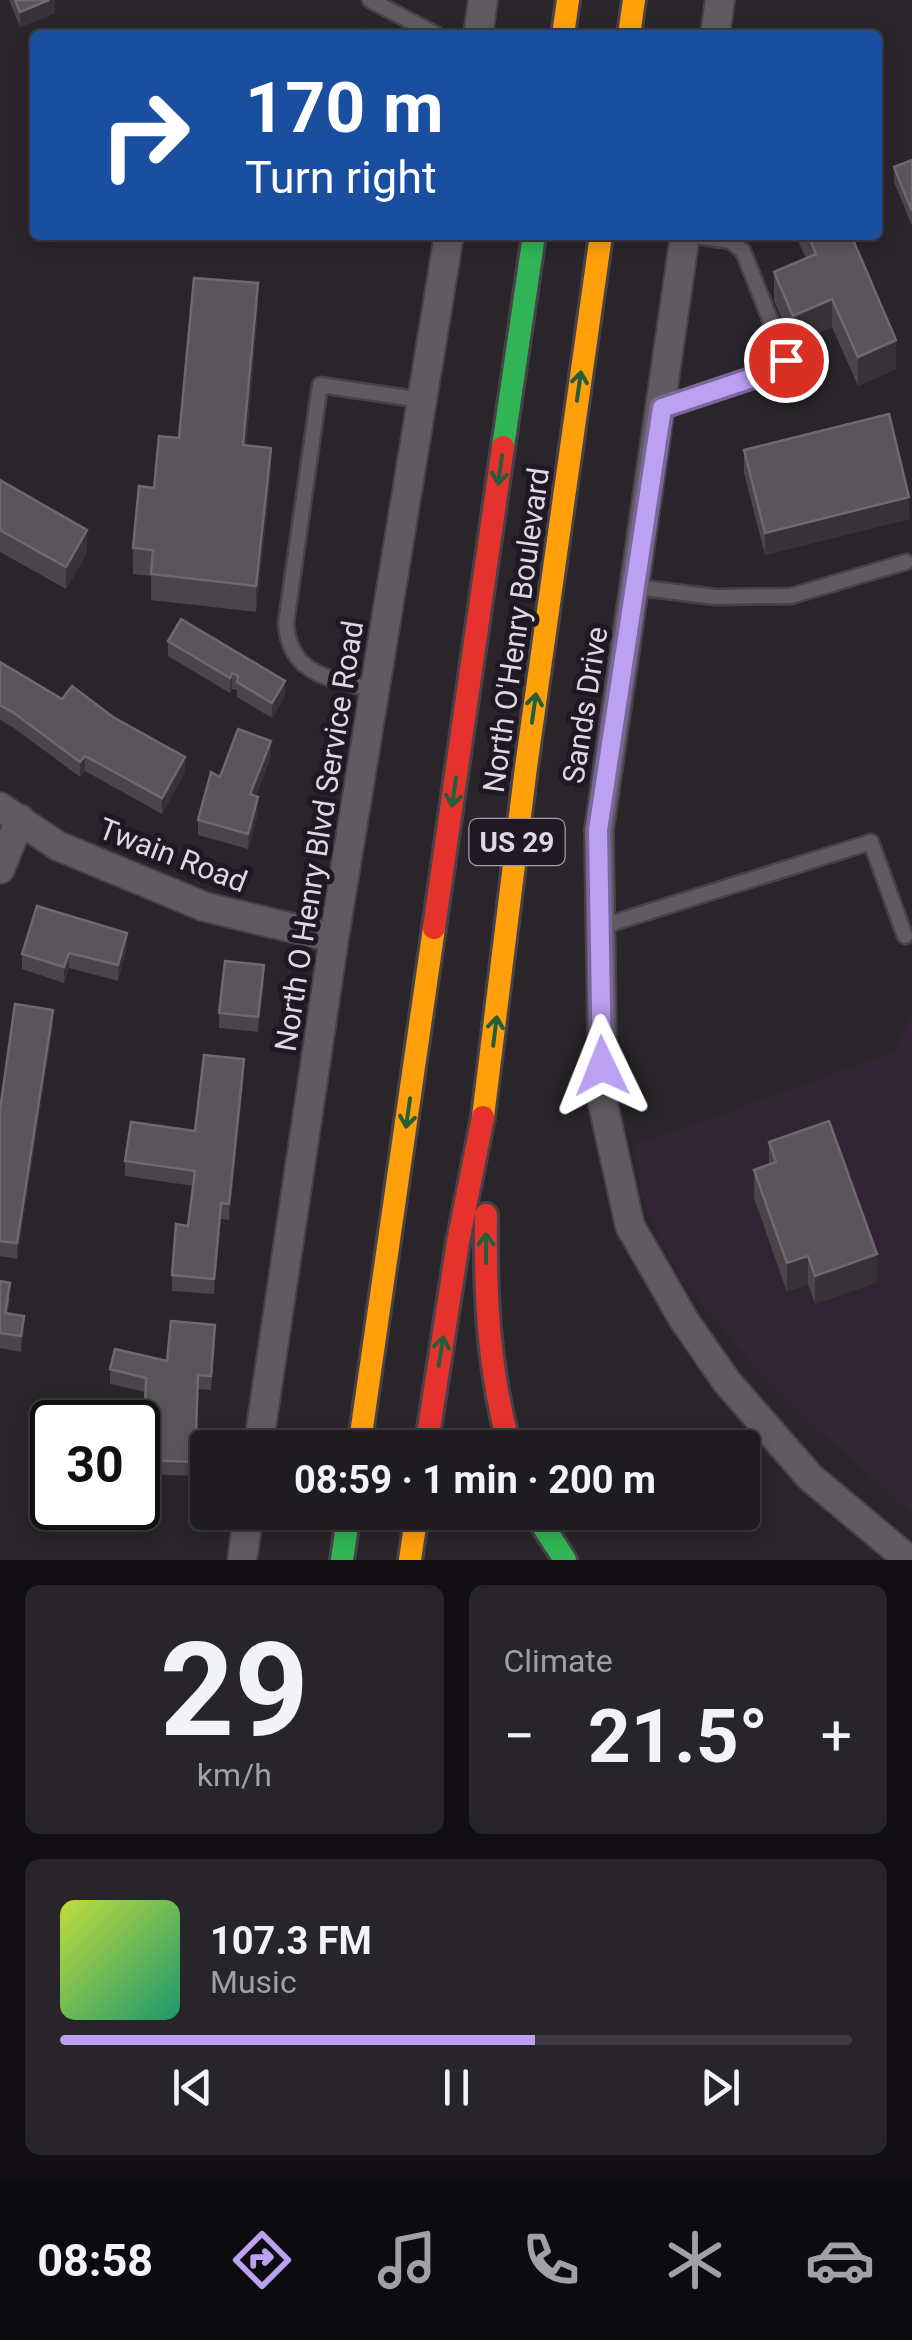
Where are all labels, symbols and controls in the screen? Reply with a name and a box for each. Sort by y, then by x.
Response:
text: 170 m [245,67,444,149]
icon: right [80,70,210,200]
text: Turn right [245,151,437,204]
pin [744,318,829,403]
icon: arrive [759,333,814,388]
one-way arrow [571,371,589,403]
one-way arrow [491,453,509,486]
street label: North O'Henry Boulevard [476,465,556,795]
street label: North O Henry Blvd Service Road [268,618,370,1054]
street label: Sands Drive [555,624,615,786]
one-way arrow [526,693,544,725]
one-way arrow [445,775,463,807]
street label: Twain Road [94,811,252,899]
road number: US 29 [470,819,564,865]
position arrow [550,1014,654,1118]
one-way arrow [486,1015,505,1047]
one-way arrow [398,1097,416,1129]
one-way arrow [476,1232,496,1264]
one-way arrow [432,1335,451,1368]
speed limit sign: 30 [30,1400,160,1530]
text: 08:59 · 1 min · 200 m [294,1458,656,1502]
text: 29 [160,1614,309,1767]
text: Climate [504,1642,613,1680]
text: 21.5° [588,1692,768,1780]
text: − [504,1704,535,1768]
text: + [821,1704,852,1768]
text: km/h [197,1756,272,1794]
text: 107.3 FM [210,1919,372,1963]
text: Music [210,1963,297,2001]
icon: previous [165,2060,220,2115]
icon: pause [429,2060,484,2115]
icon: next [693,2060,748,2115]
icon: directions [227,2225,297,2295]
icon: music [372,2225,442,2295]
icon: phone [516,2225,586,2295]
icon: climate [660,2225,730,2295]
icon: car [805,2225,875,2295]
text: 08:58 [37,2234,153,2287]

